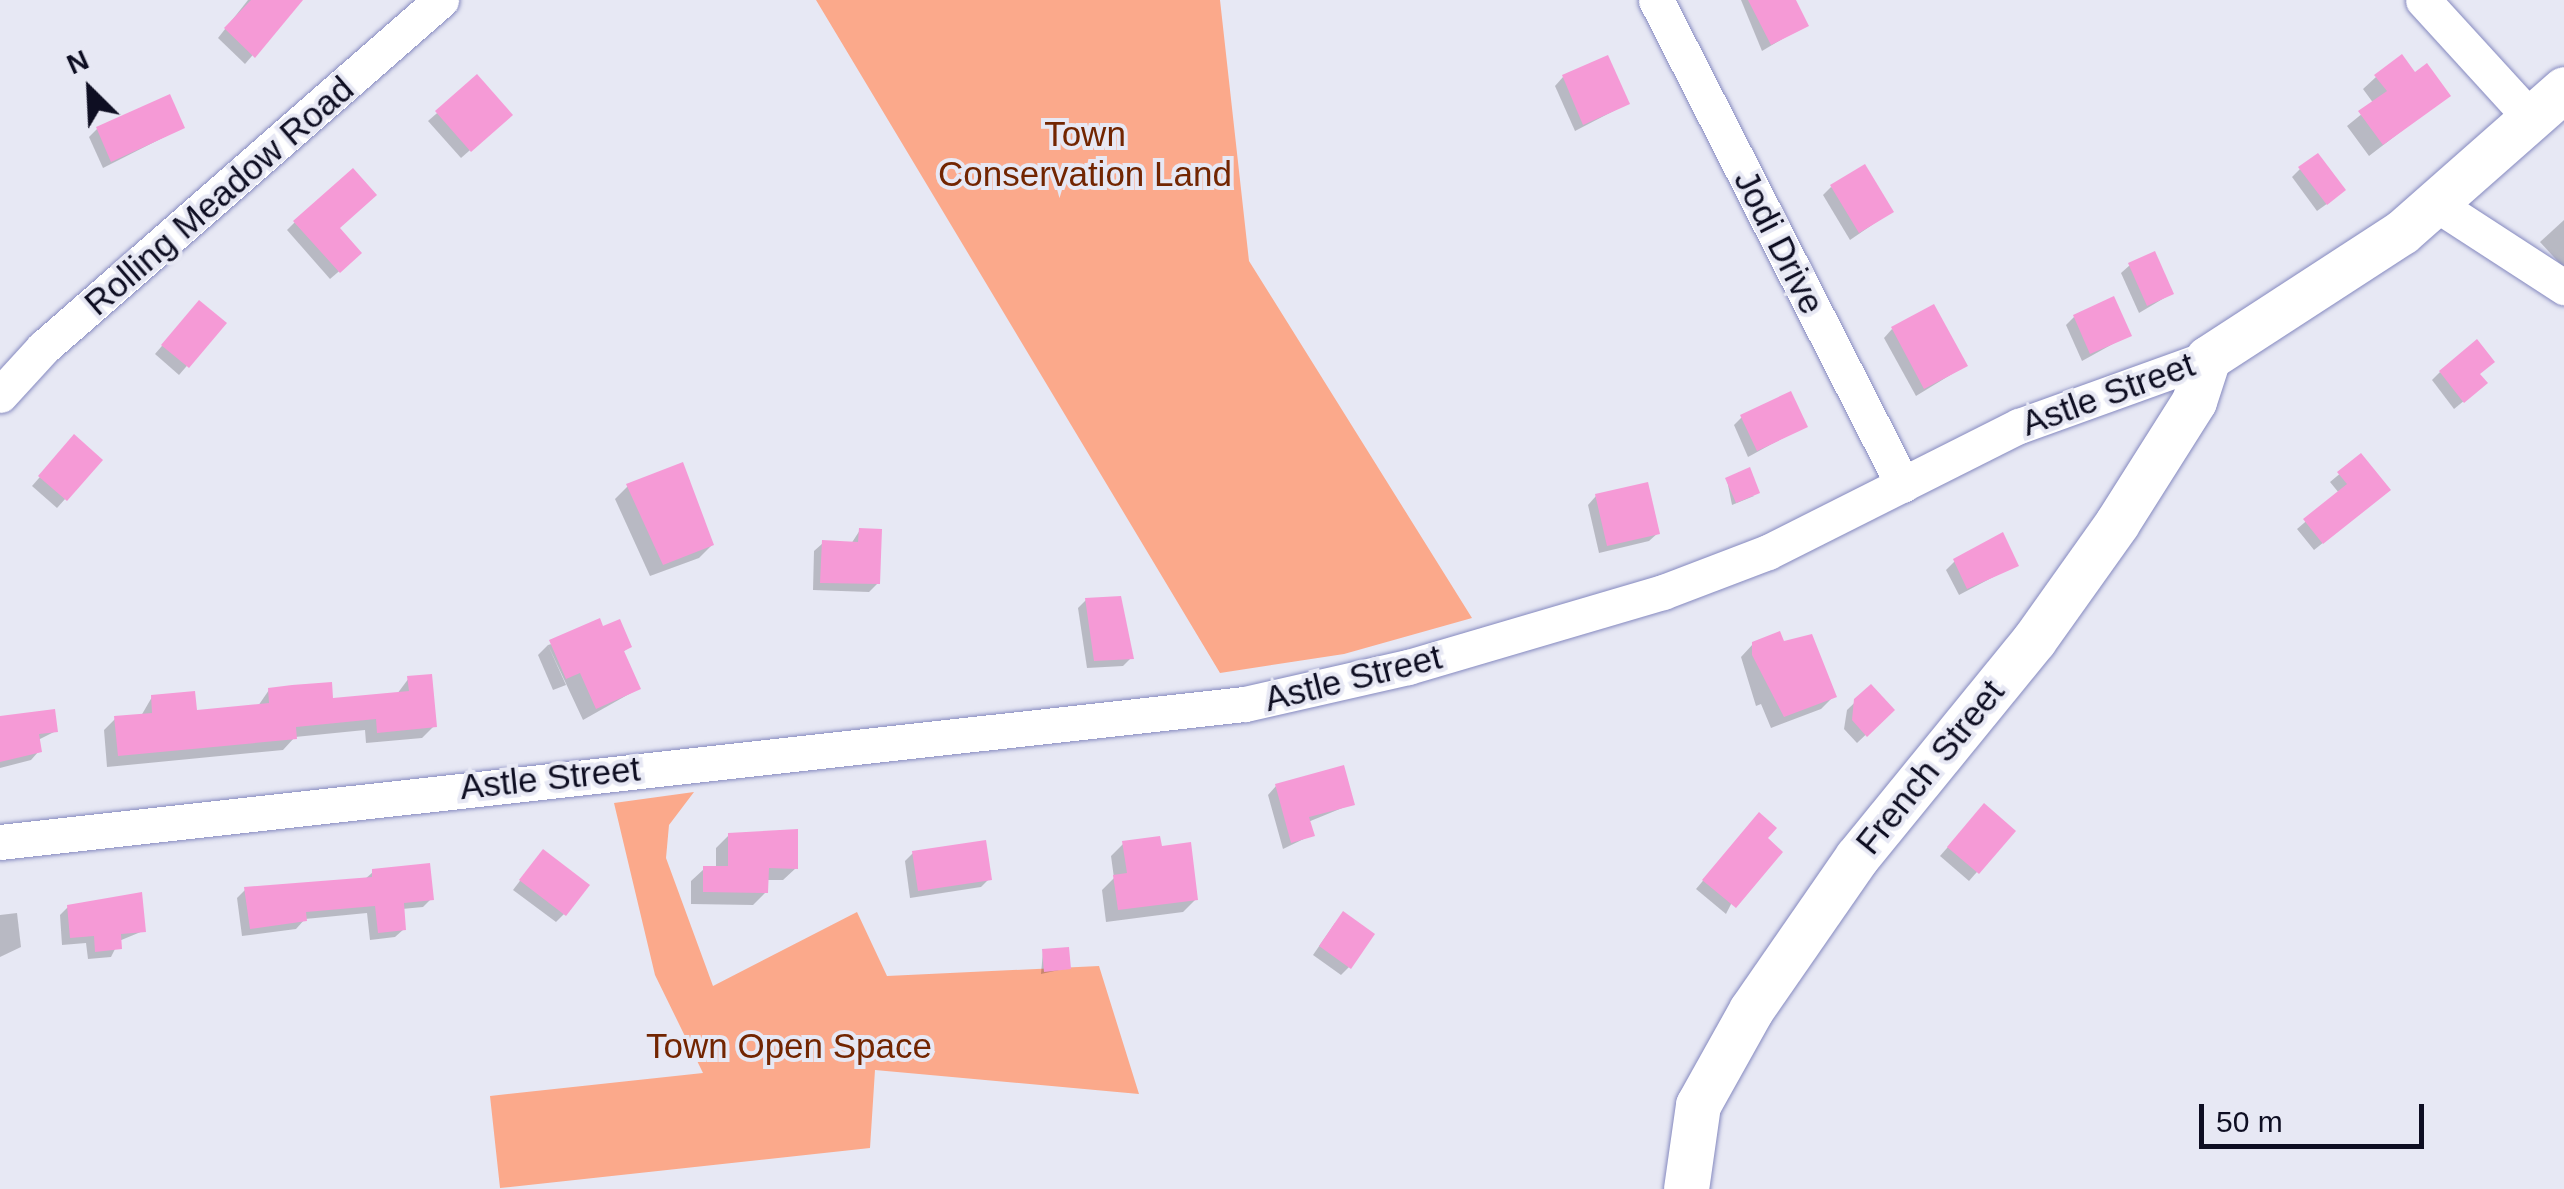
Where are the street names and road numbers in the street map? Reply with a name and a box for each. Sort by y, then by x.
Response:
street label: Rolling Meadow Road [76,68,362,324]
street label: Jodi Drive [1725,163,1833,321]
street label: Astle Street [2016,343,2200,445]
street label: Astle Street [1260,636,1446,720]
street label: French Street [1847,671,2013,863]
street label: Astle Street [458,748,642,808]

